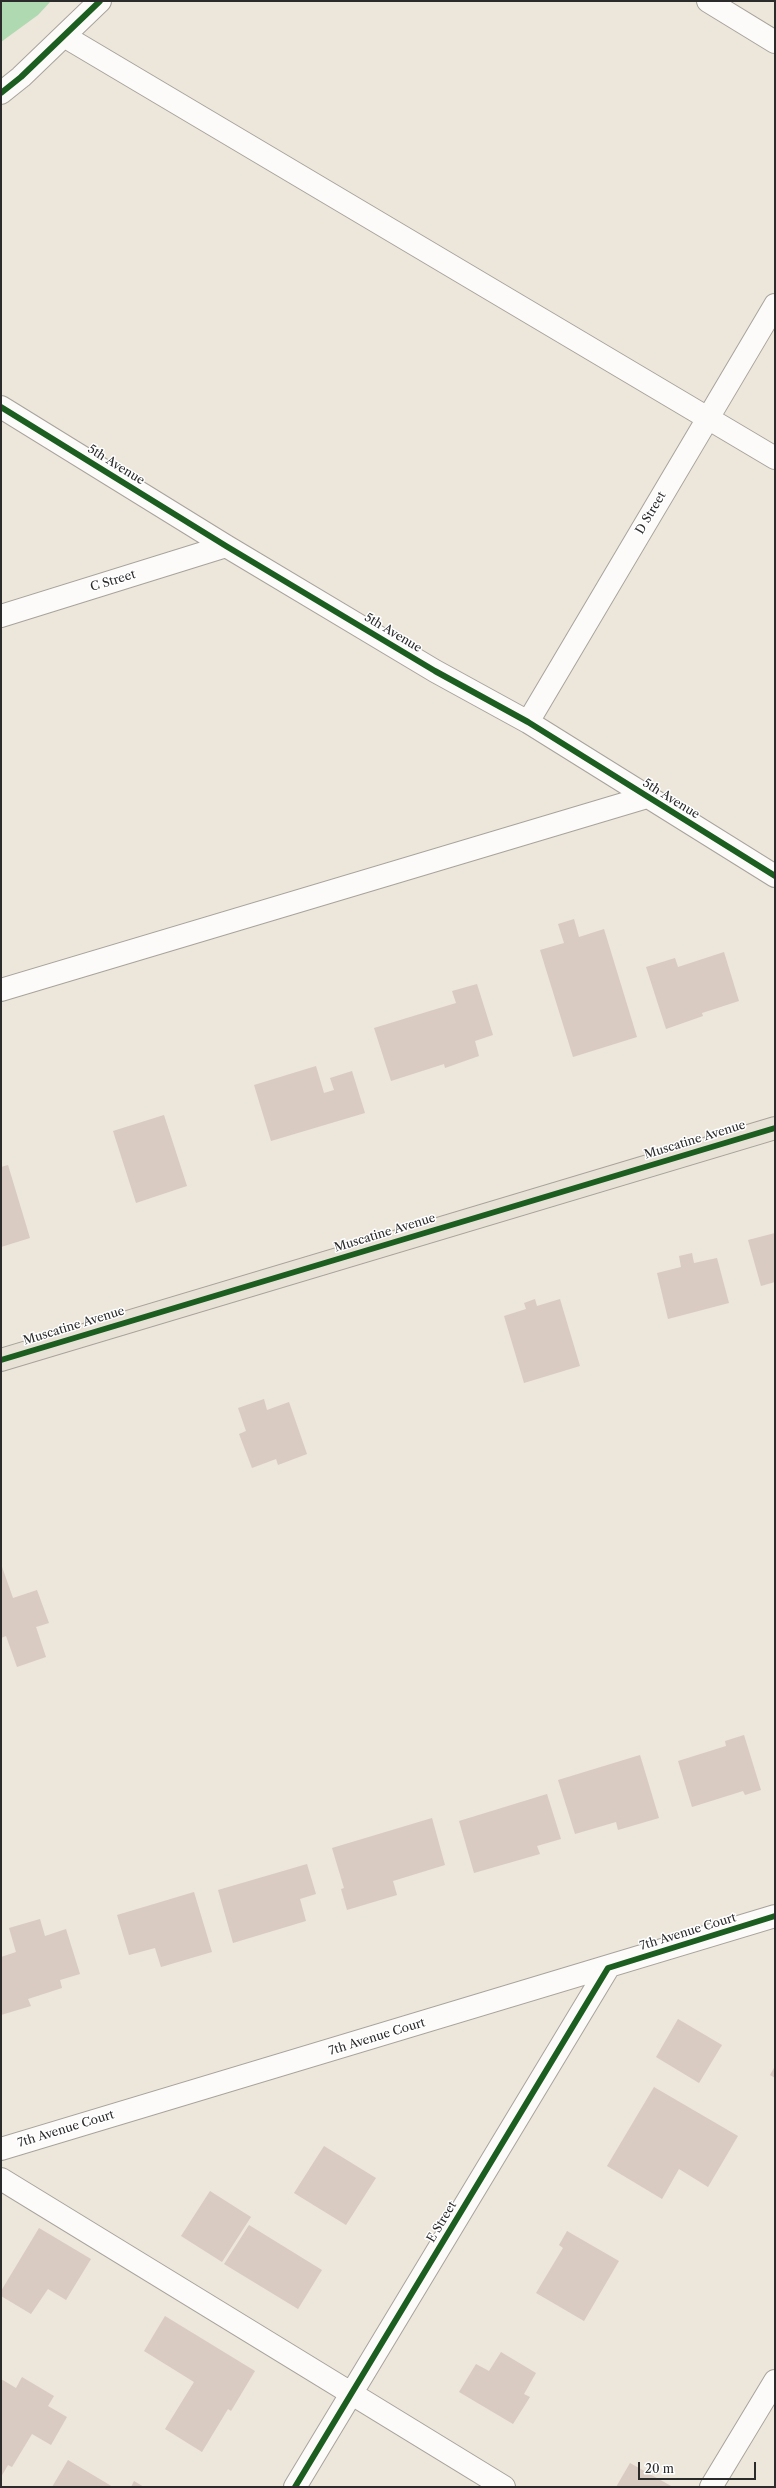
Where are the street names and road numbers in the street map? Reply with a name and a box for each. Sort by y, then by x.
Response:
street label: 5th Avenue [85,442,147,488]
street label: D Street [633,489,669,537]
street label: C Street [89,567,137,595]
street label: 5th Avenue [362,610,424,656]
street label: 5th Avenue [640,776,702,822]
street label: Muscatine Avenue [643,1118,747,1162]
street label: Muscatine Avenue [333,1211,437,1255]
street label: Muscatine Avenue [22,1304,126,1348]
street label: 7th Avenue Court [638,1910,738,1954]
street label: 7th Avenue Court [327,2015,427,2059]
street label: 7th Avenue Court [16,2107,116,2151]
street label: E Street [424,2199,460,2245]

